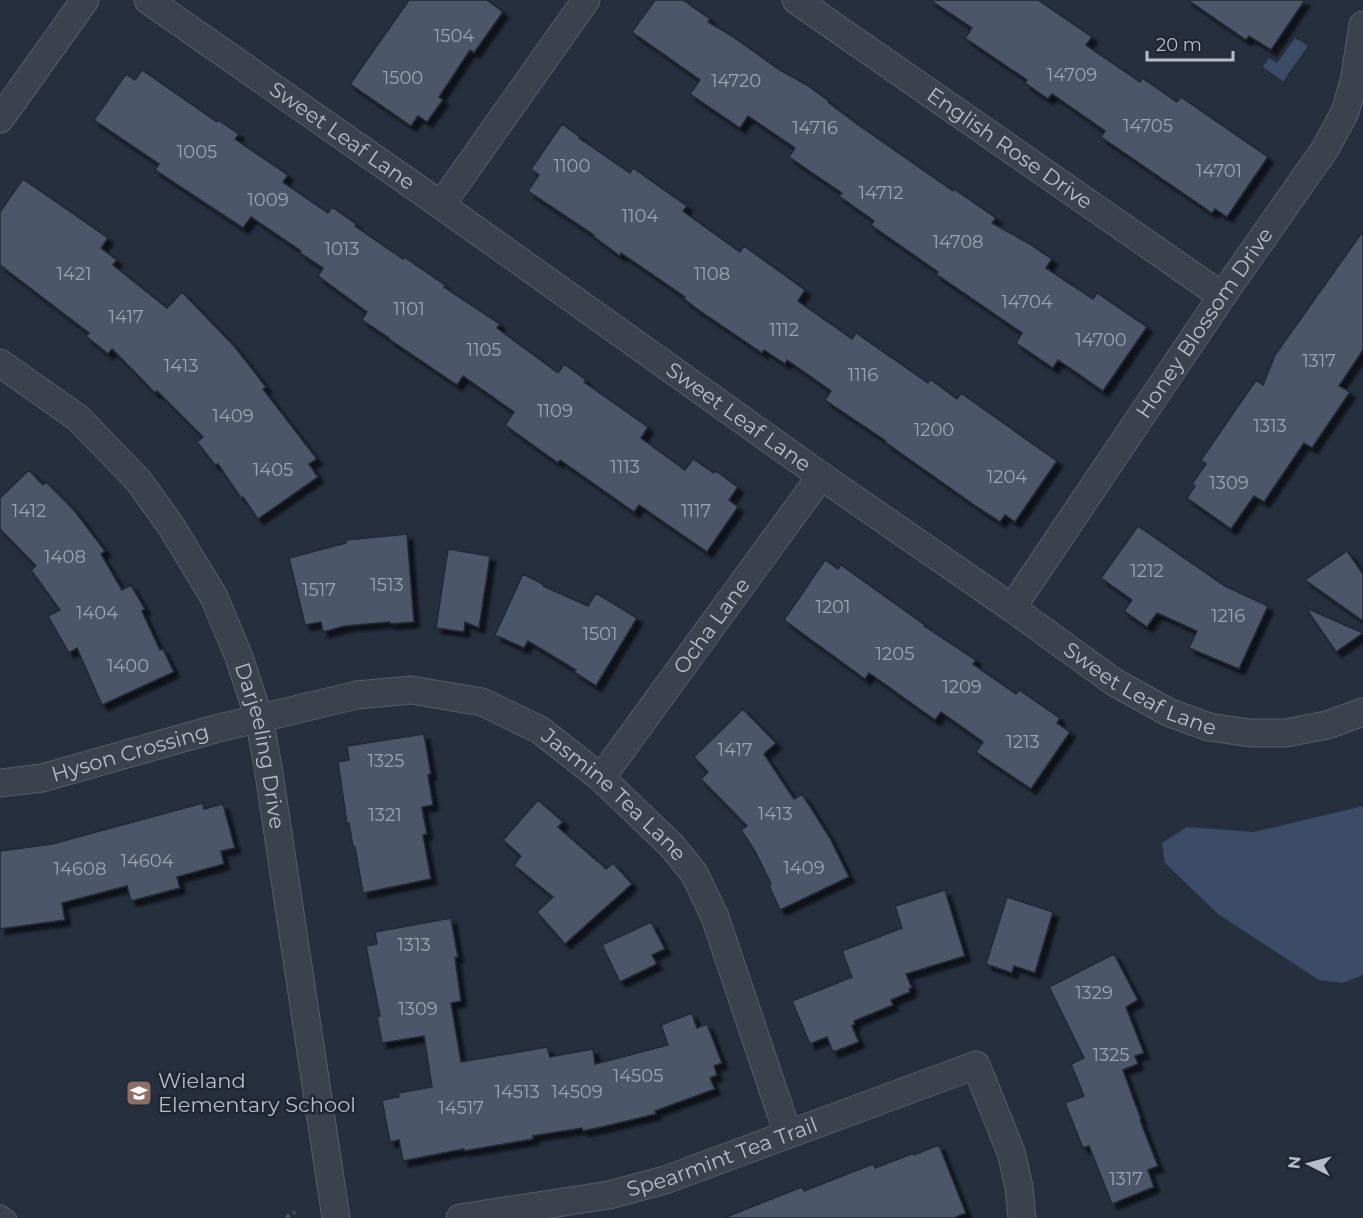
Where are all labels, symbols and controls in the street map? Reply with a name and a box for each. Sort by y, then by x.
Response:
scale bar [1147,24,1232,62]
house number: 1504 [434,25,474,47]
text: 20 m [1156,34,1202,56]
house number: 14709 [1047,64,1097,86]
house number: 1500 [383,67,423,89]
house number: 14720 [711,70,761,92]
street label: Sweet Leaf Lane [265,76,420,195]
street label: English Rose Drive [922,82,1097,214]
house number: 14705 [1123,115,1173,137]
house number: 14716 [792,117,838,139]
house number: 1005 [177,141,217,163]
house number: 1100 [554,155,590,177]
house number: 14701 [1196,160,1242,182]
house number: 14712 [858,182,904,204]
house number: 1009 [247,189,289,211]
house number: 1104 [622,205,659,227]
street label: Honey Blossom Drive [1130,223,1278,423]
house number: 14708 [932,231,984,253]
house number: 1013 [324,238,360,260]
house number: 1421 [56,263,92,285]
house number: 1108 [694,263,730,285]
house number: 14704 [1001,291,1053,313]
house number: 1101 [393,298,425,320]
house number: 1417 [108,306,144,328]
house number: 1112 [769,319,799,341]
house number: 14700 [1075,329,1127,351]
house number: 1105 [466,339,502,361]
house number: 1317 [1302,350,1336,372]
house number: 1413 [164,355,198,377]
street label: Sweet Leaf Lane [662,357,816,477]
house number: 1116 [848,364,878,386]
house number: 1109 [537,400,573,422]
house number: 1409 [212,405,254,427]
house number: 1313 [1253,415,1287,437]
house number: 1200 [914,419,954,441]
house number: 1113 [610,456,640,478]
house number: 1405 [253,459,293,481]
house number: 1204 [987,466,1027,488]
house number: 1309 [1209,472,1249,494]
house number: 1412 [12,500,46,522]
house number: 1117 [681,500,711,522]
house number: 1408 [44,546,86,568]
house number: 1212 [1130,560,1164,582]
street label: Ocha Lane [668,573,755,679]
house number: 1513 [370,574,404,596]
house number: 1517 [302,579,336,601]
house number: 1201 [815,596,851,618]
house number: 1404 [76,602,118,624]
house number: 1216 [1211,605,1245,627]
house number: 1501 [582,623,618,645]
street label: Sweet Leaf Lane [1059,637,1218,740]
house number: 1205 [876,643,914,665]
house number: 1400 [107,655,149,677]
street label: Darjeeling Drive [230,659,290,831]
house number: 1209 [942,676,982,698]
street label: Hyson Crossing [49,718,212,787]
street label: Jasmine Tea Lane [536,722,692,866]
house number: 1213 [1006,731,1040,753]
house number: 1417 [717,739,753,761]
house number: 1325 [368,750,404,772]
house number: 1413 [758,803,792,825]
house number: 1321 [368,804,402,826]
house number: 14604 [120,850,174,872]
house number: 1409 [783,857,825,879]
house number: 14608 [54,858,106,880]
house number: 1313 [397,934,431,956]
house number: 1329 [1075,982,1113,1004]
house number: 1309 [398,998,438,1020]
house number: 1325 [1093,1044,1129,1066]
house number: 14505 [613,1065,663,1087]
place label: Wieland Elementary School [158,1068,356,1117]
school or university icon: Wieland Elementary School [124,1078,154,1108]
house number: 14513 [494,1081,540,1103]
house number: 14509 [551,1081,603,1103]
house number: 14517 [438,1097,484,1119]
street label: Spearmint Tea Trail [624,1112,821,1202]
north arrow [1279,1134,1339,1194]
text: N [1284,1155,1305,1170]
house number: 1317 [1109,1168,1143,1190]

